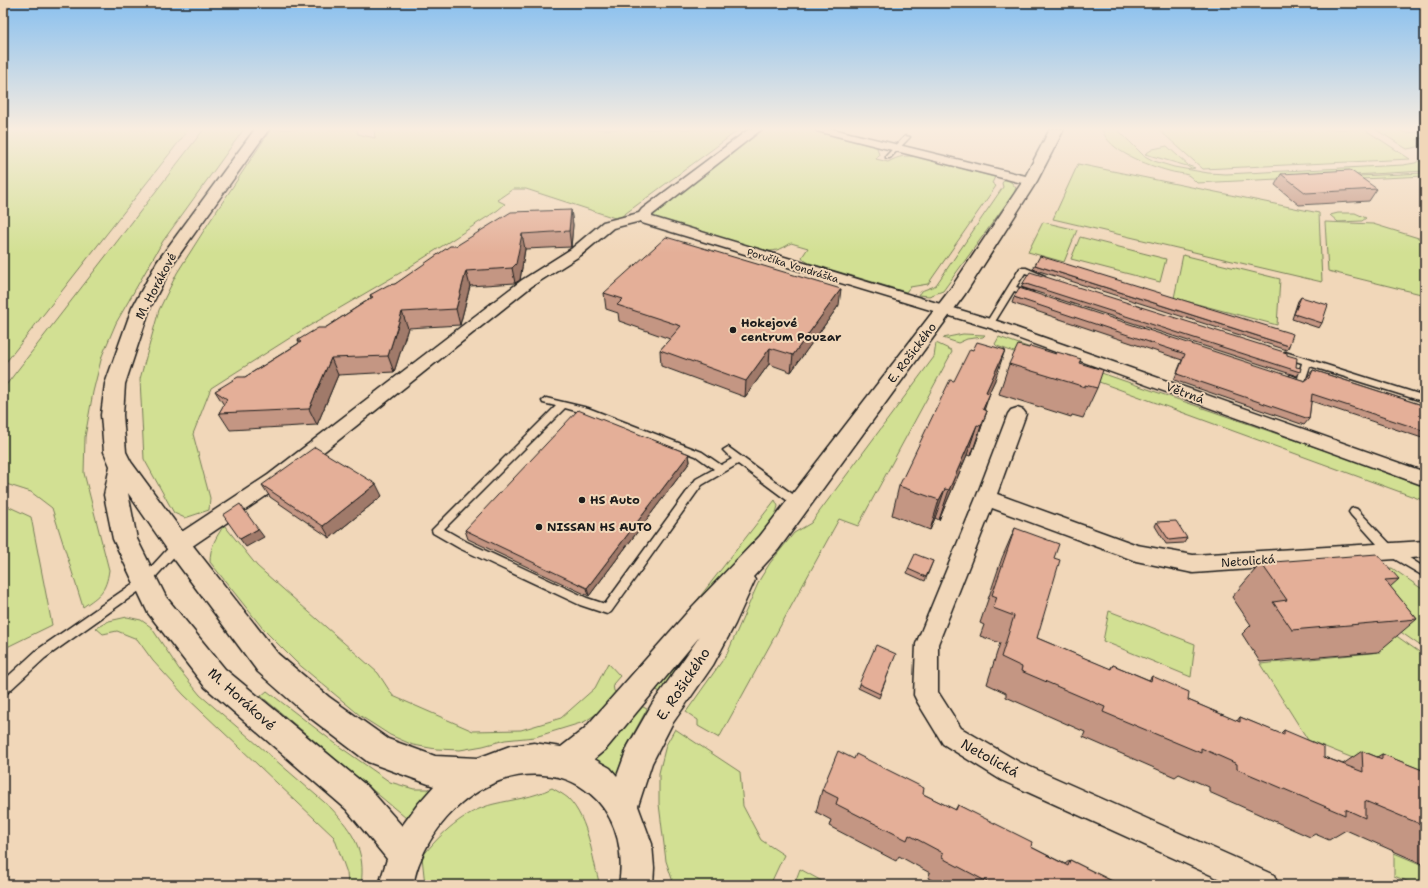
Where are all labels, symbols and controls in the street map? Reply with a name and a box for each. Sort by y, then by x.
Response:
street label: Poručíka Vondráška [745,245,841,286]
street label: M. Horákové [132,250,180,322]
place label: Hokejové centrum Pouzar [741,315,842,345]
street label: E. Rošického [884,319,940,387]
marker: Hokejové centrum Pouzar [728,325,738,335]
street label: Větrná [1164,379,1207,407]
place label: HS Auto [590,492,640,508]
marker: HS Auto [577,495,587,505]
place label: NISSAN HS AUTO [547,519,652,535]
marker: NISSAN HS AUTO [534,522,544,532]
street label: Netolická [1220,551,1276,571]
street label: E. Rošického [652,644,714,724]
street label: M. Horákové [204,664,280,734]
street label: Netolická [958,735,1022,781]

